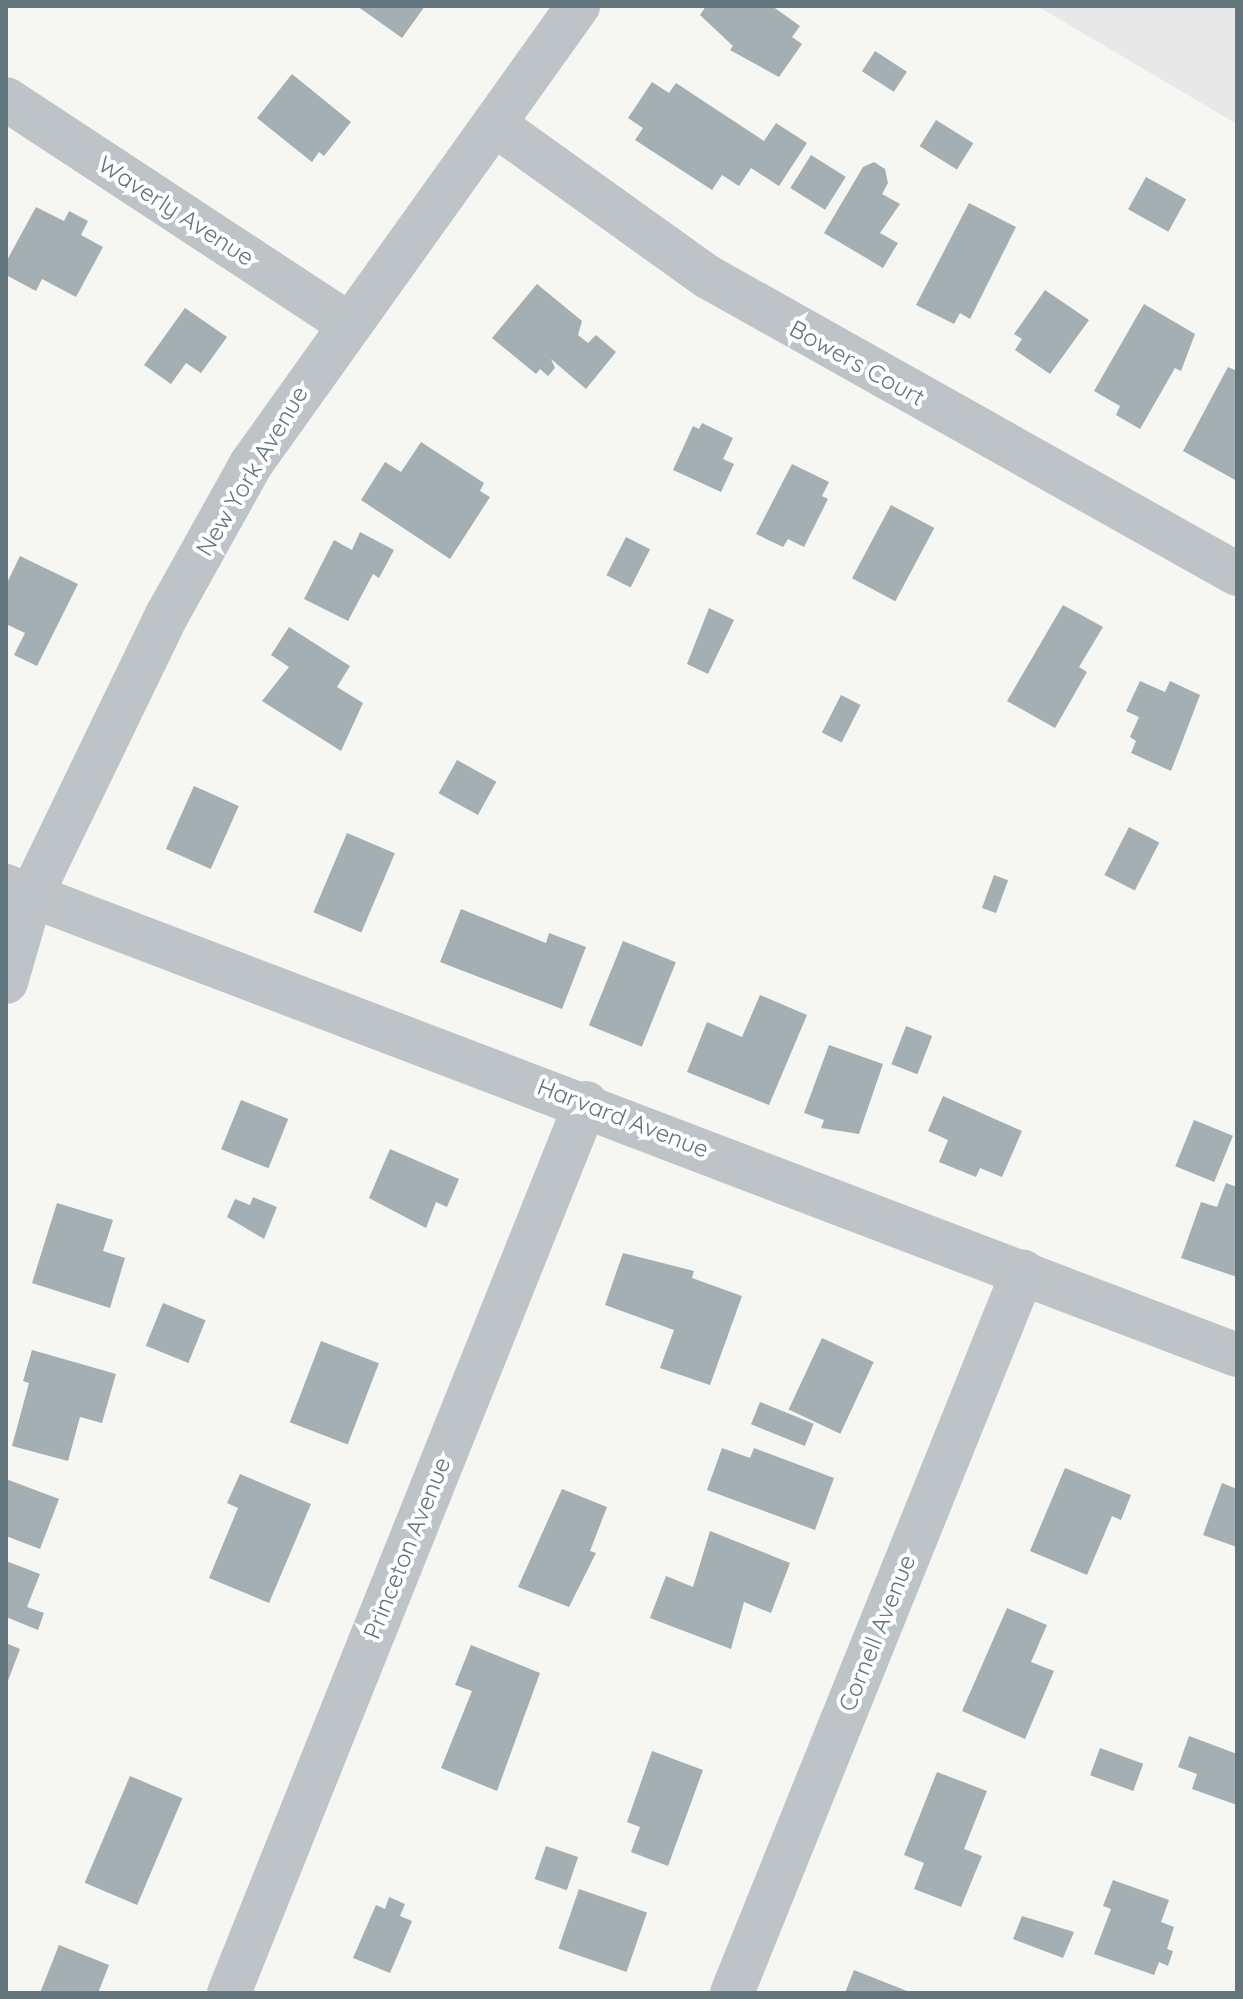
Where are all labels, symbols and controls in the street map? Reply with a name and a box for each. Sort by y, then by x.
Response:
street label: Waverly Avenue [93,150,259,272]
street label: Bowers Court [784,314,930,412]
street label: New York Avenue [190,381,314,561]
street label: Harvard Avenue [533,1072,713,1164]
street label: Princeton Avenue [357,1453,457,1643]
street label: Cornell Avenue [832,1550,922,1716]

